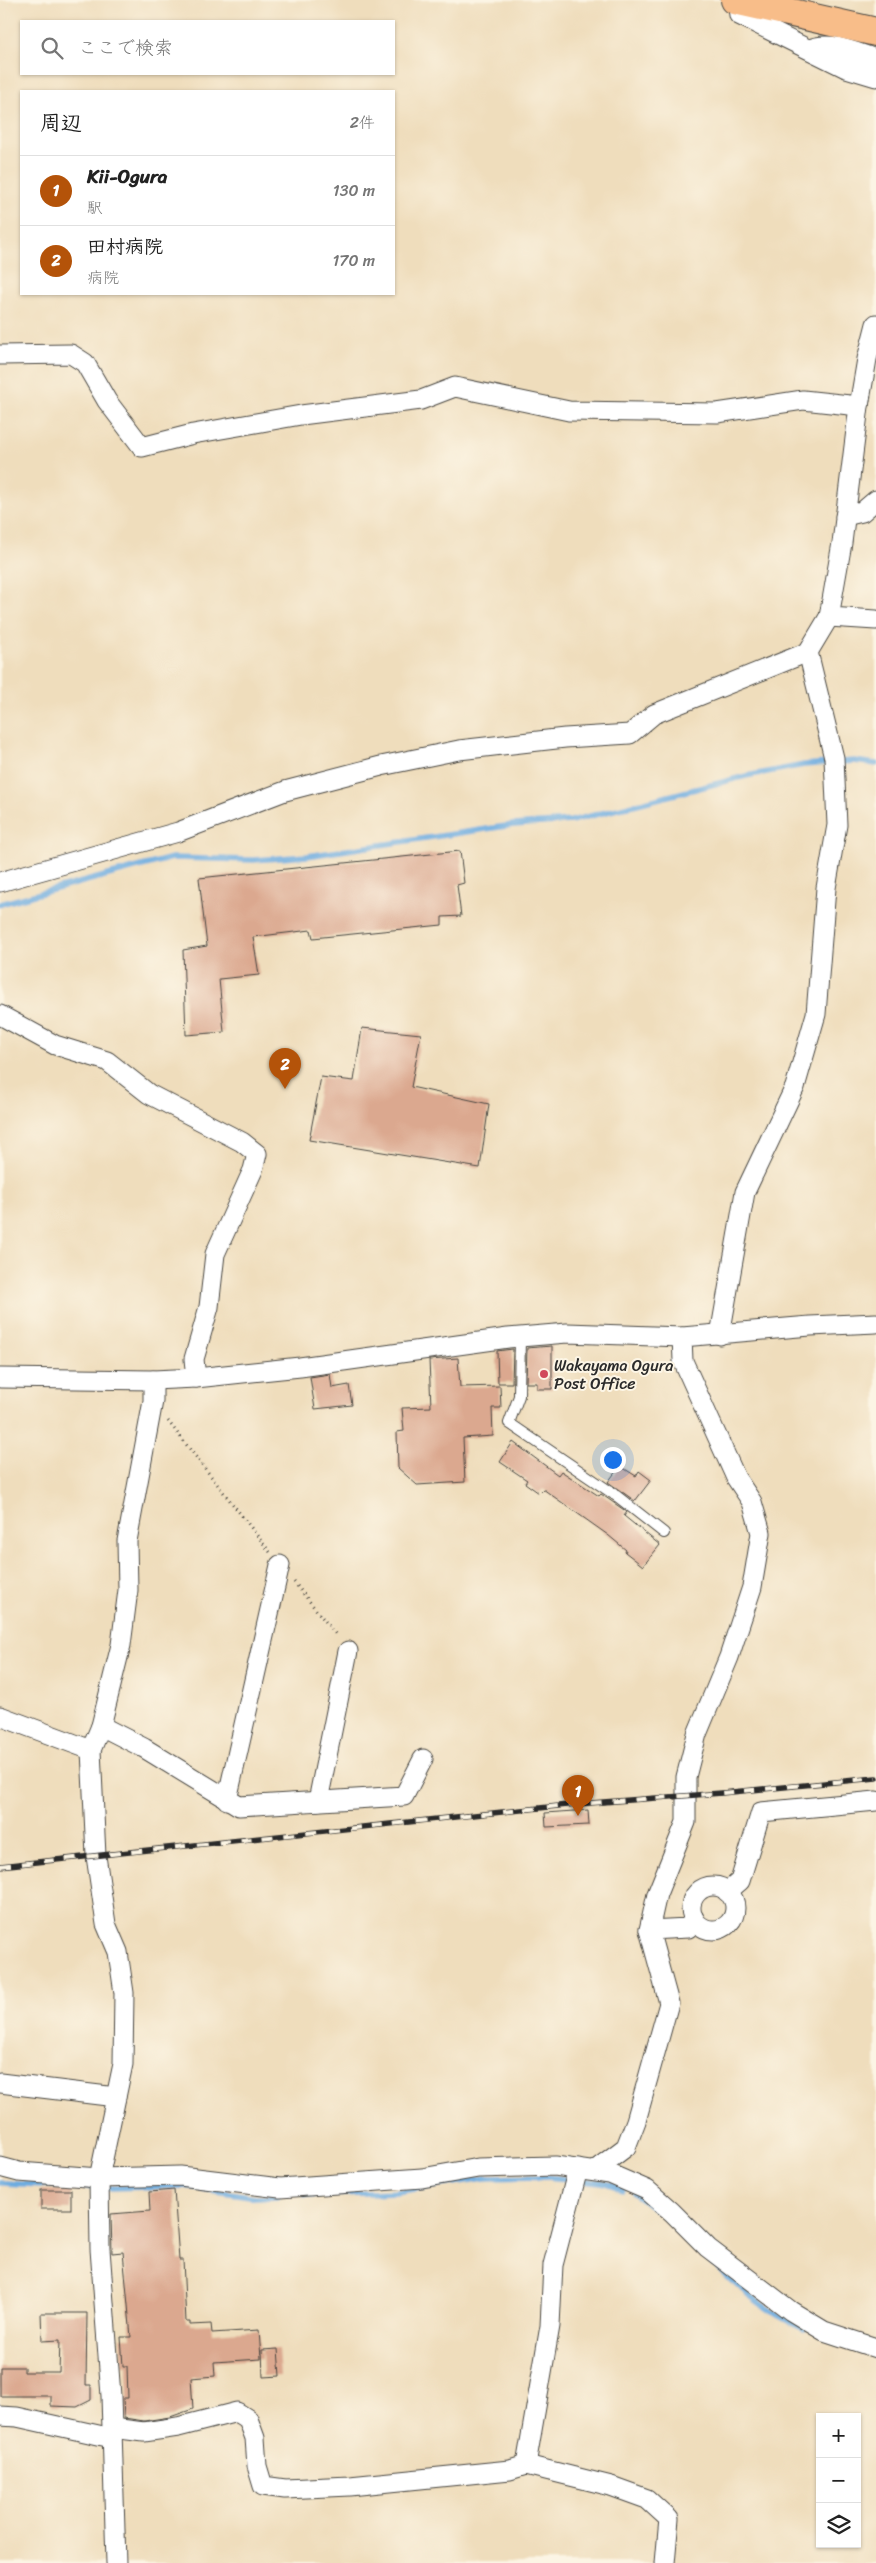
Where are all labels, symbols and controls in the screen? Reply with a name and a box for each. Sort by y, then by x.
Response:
search box [20,20,395,75]
text: ここで検索 [78,31,173,64]
icon: search [38,34,66,62]
text: 周辺 [40,104,82,142]
text: 2件 [350,108,375,137]
text: Kii-Ogura [87,160,167,193]
text: 1 [53,176,59,205]
text: 130 m [333,176,375,205]
text: 駅 [87,193,103,222]
text: 田村病院 [87,230,163,263]
text: 2 [51,246,61,275]
text: 170 m [332,246,375,275]
text: 病院 [87,263,119,292]
pin: 2 [269,1048,301,1089]
place label: Wakayama Ogura Post Office [554,1351,673,1398]
marker: Wakayama Ogura Post Office [538,1368,550,1380]
your location [600,1447,626,1473]
pin: 1 [562,1775,594,1816]
map controls [816,2413,861,2548]
button: + [816,2413,861,2458]
button: − [816,2458,861,2503]
button: layers [816,2503,861,2548]

